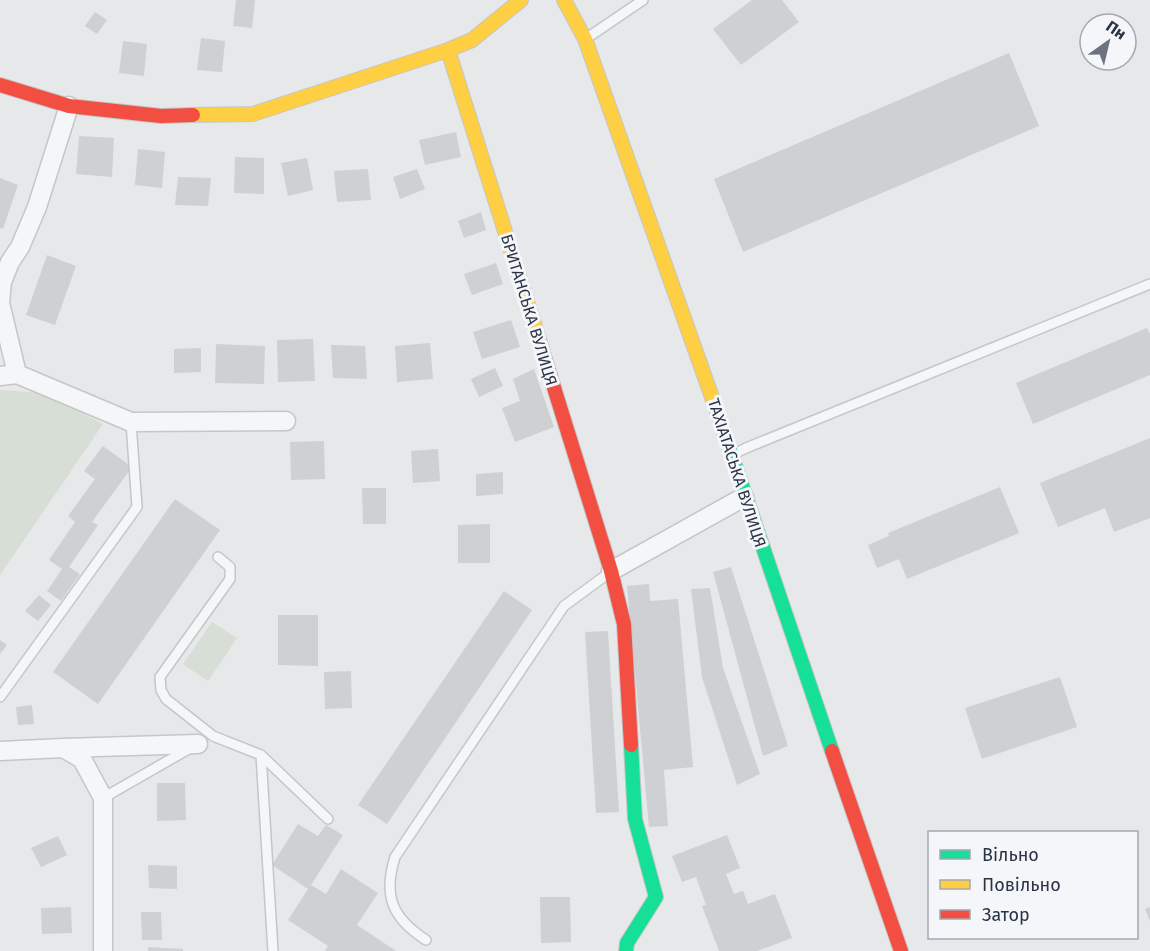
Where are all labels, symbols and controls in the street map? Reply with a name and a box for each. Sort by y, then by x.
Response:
north arrow [1078,12,1138,72]
text: Пн [1102,17,1130,43]
street label: БРИТАНСЬКА ВУЛИЦЯ [497,232,561,388]
street label: ТАХІАТАСЬКА ВУЛИЦЯ [704,396,770,550]
legend [928,831,1138,939]
text: Вільно [982,844,1039,866]
text: Повільно [982,874,1061,896]
text: Затор [982,904,1030,926]

